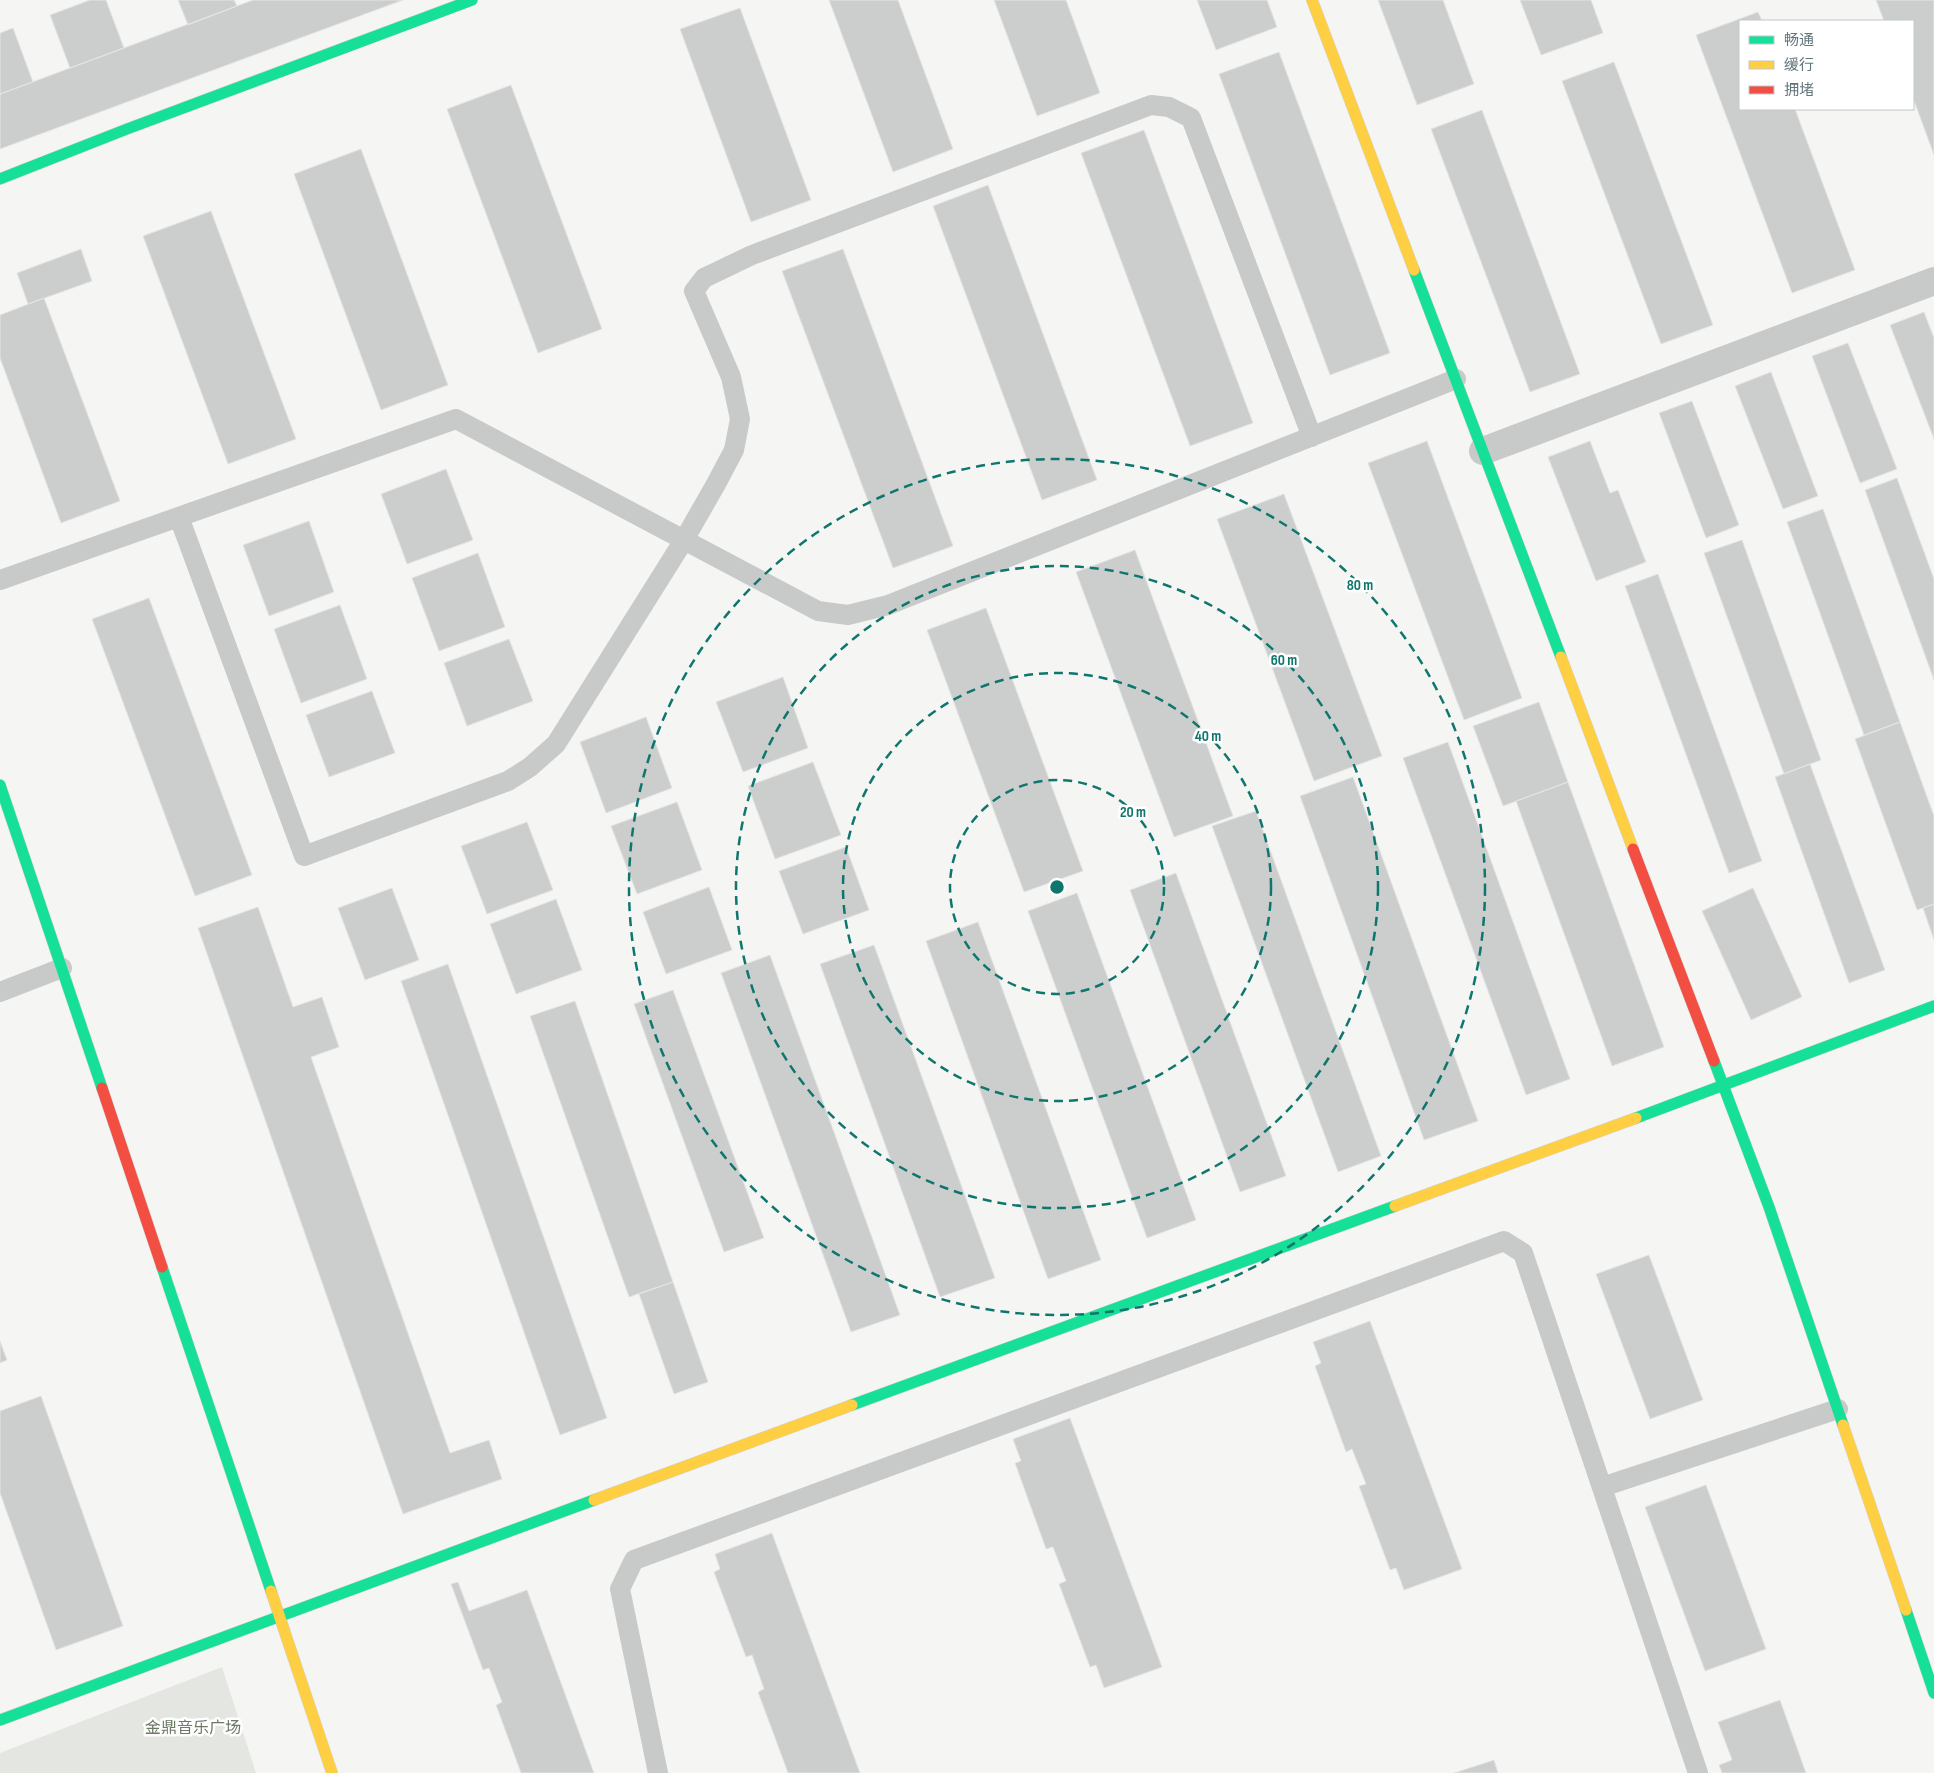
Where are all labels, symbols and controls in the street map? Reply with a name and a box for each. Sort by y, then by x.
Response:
legend [1739,20,1914,110]
text: 畅通 [1784,31,1814,50]
text: 缓行 [1784,56,1814,75]
text: 拥堵 [1784,81,1814,100]
text: 80 m [1347,576,1373,595]
text: 60 m [1271,651,1297,670]
text: 40 m [1195,727,1221,746]
text: 20 m [1120,803,1146,822]
centre of rings [1048,878,1066,896]
park label: 金鼎音乐广场 [145,1719,241,1738]

